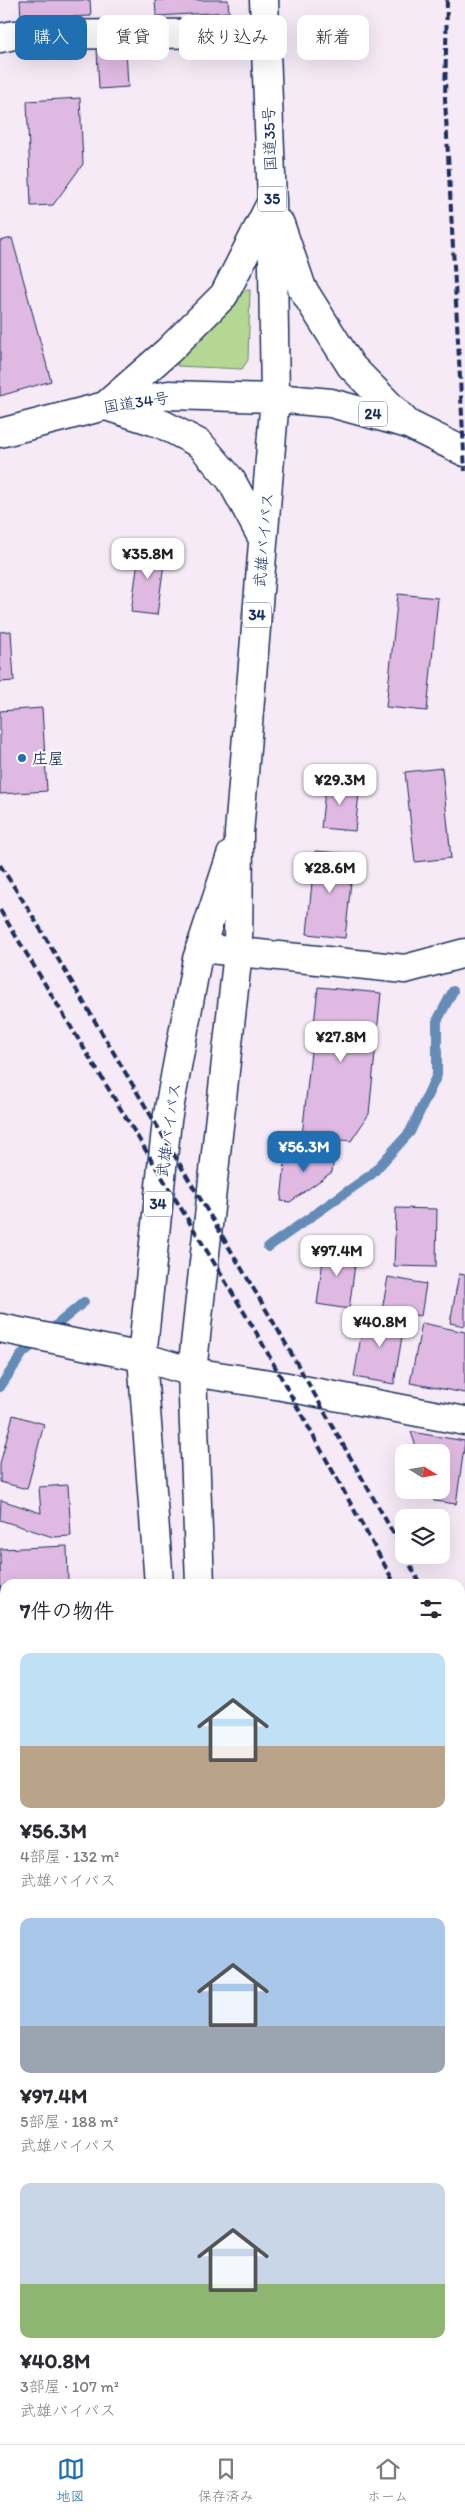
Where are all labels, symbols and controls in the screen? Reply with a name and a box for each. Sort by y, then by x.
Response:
chip: 購入 [15,15,87,60]
chip: 賃貸 [97,15,169,60]
chip: 絞り込み [179,15,287,60]
chip: 新着 [297,15,369,60]
street label: 国道35号 [259,106,280,172]
road number: 35 [258,186,286,212]
street label: 国道34号 [102,388,170,417]
road number: 24 [359,402,387,426]
street label: 武雄バイパス [250,492,277,589]
pin: ¥35.8M [107,538,189,580]
text: ¥35.8M [122,544,174,563]
road number: 34 [243,602,271,628]
place label: 庄屋 [32,749,64,768]
marker: 庄屋 [16,752,28,764]
pin: ¥29.3M [299,764,381,806]
text: ¥29.3M [315,770,365,789]
pin: ¥28.6M [289,852,371,894]
text: ¥28.6M [304,858,356,877]
pin: ¥27.8M [300,1020,382,1063]
text: ¥27.8M [316,1027,366,1046]
street label: 武雄バイパス [152,1081,185,1179]
pin: ¥56.3M [263,1130,345,1173]
text: ¥56.3M [278,1137,330,1156]
road number: 34 [144,1192,172,1216]
pin: ¥97.4M [296,1234,378,1277]
text: ¥97.4M [311,1241,363,1260]
pin: ¥40.8M [339,1306,421,1348]
text: ¥40.8M [353,1312,407,1331]
north arrow [395,1444,450,1499]
map controls [395,1444,450,1564]
button: layers [395,1509,450,1564]
icon: filters [417,1595,445,1623]
text: 7件の物件 [20,1598,114,1623]
icon: home [188,1685,278,1775]
text: ¥56.3M [20,1818,87,1843]
text: 4部屋 · 132 m² [20,1847,119,1866]
text: 武雄バイパス [20,1871,116,1890]
icon: home [188,1950,278,2040]
text: ¥97.4M [20,2083,87,2108]
text: 5部屋 · 188 m² [20,2112,118,2131]
text: 武雄バイパス [20,2136,116,2155]
icon: home [188,2215,278,2305]
text: ¥40.8M [20,2348,91,2373]
text: 3部屋 · 107 m² [20,2377,119,2396]
text: 武雄バイパス [20,2401,116,2420]
tab: 地図 [57,2455,85,2505]
tab: 保存済み [198,2455,254,2505]
tab: ホーム [367,2455,408,2505]

